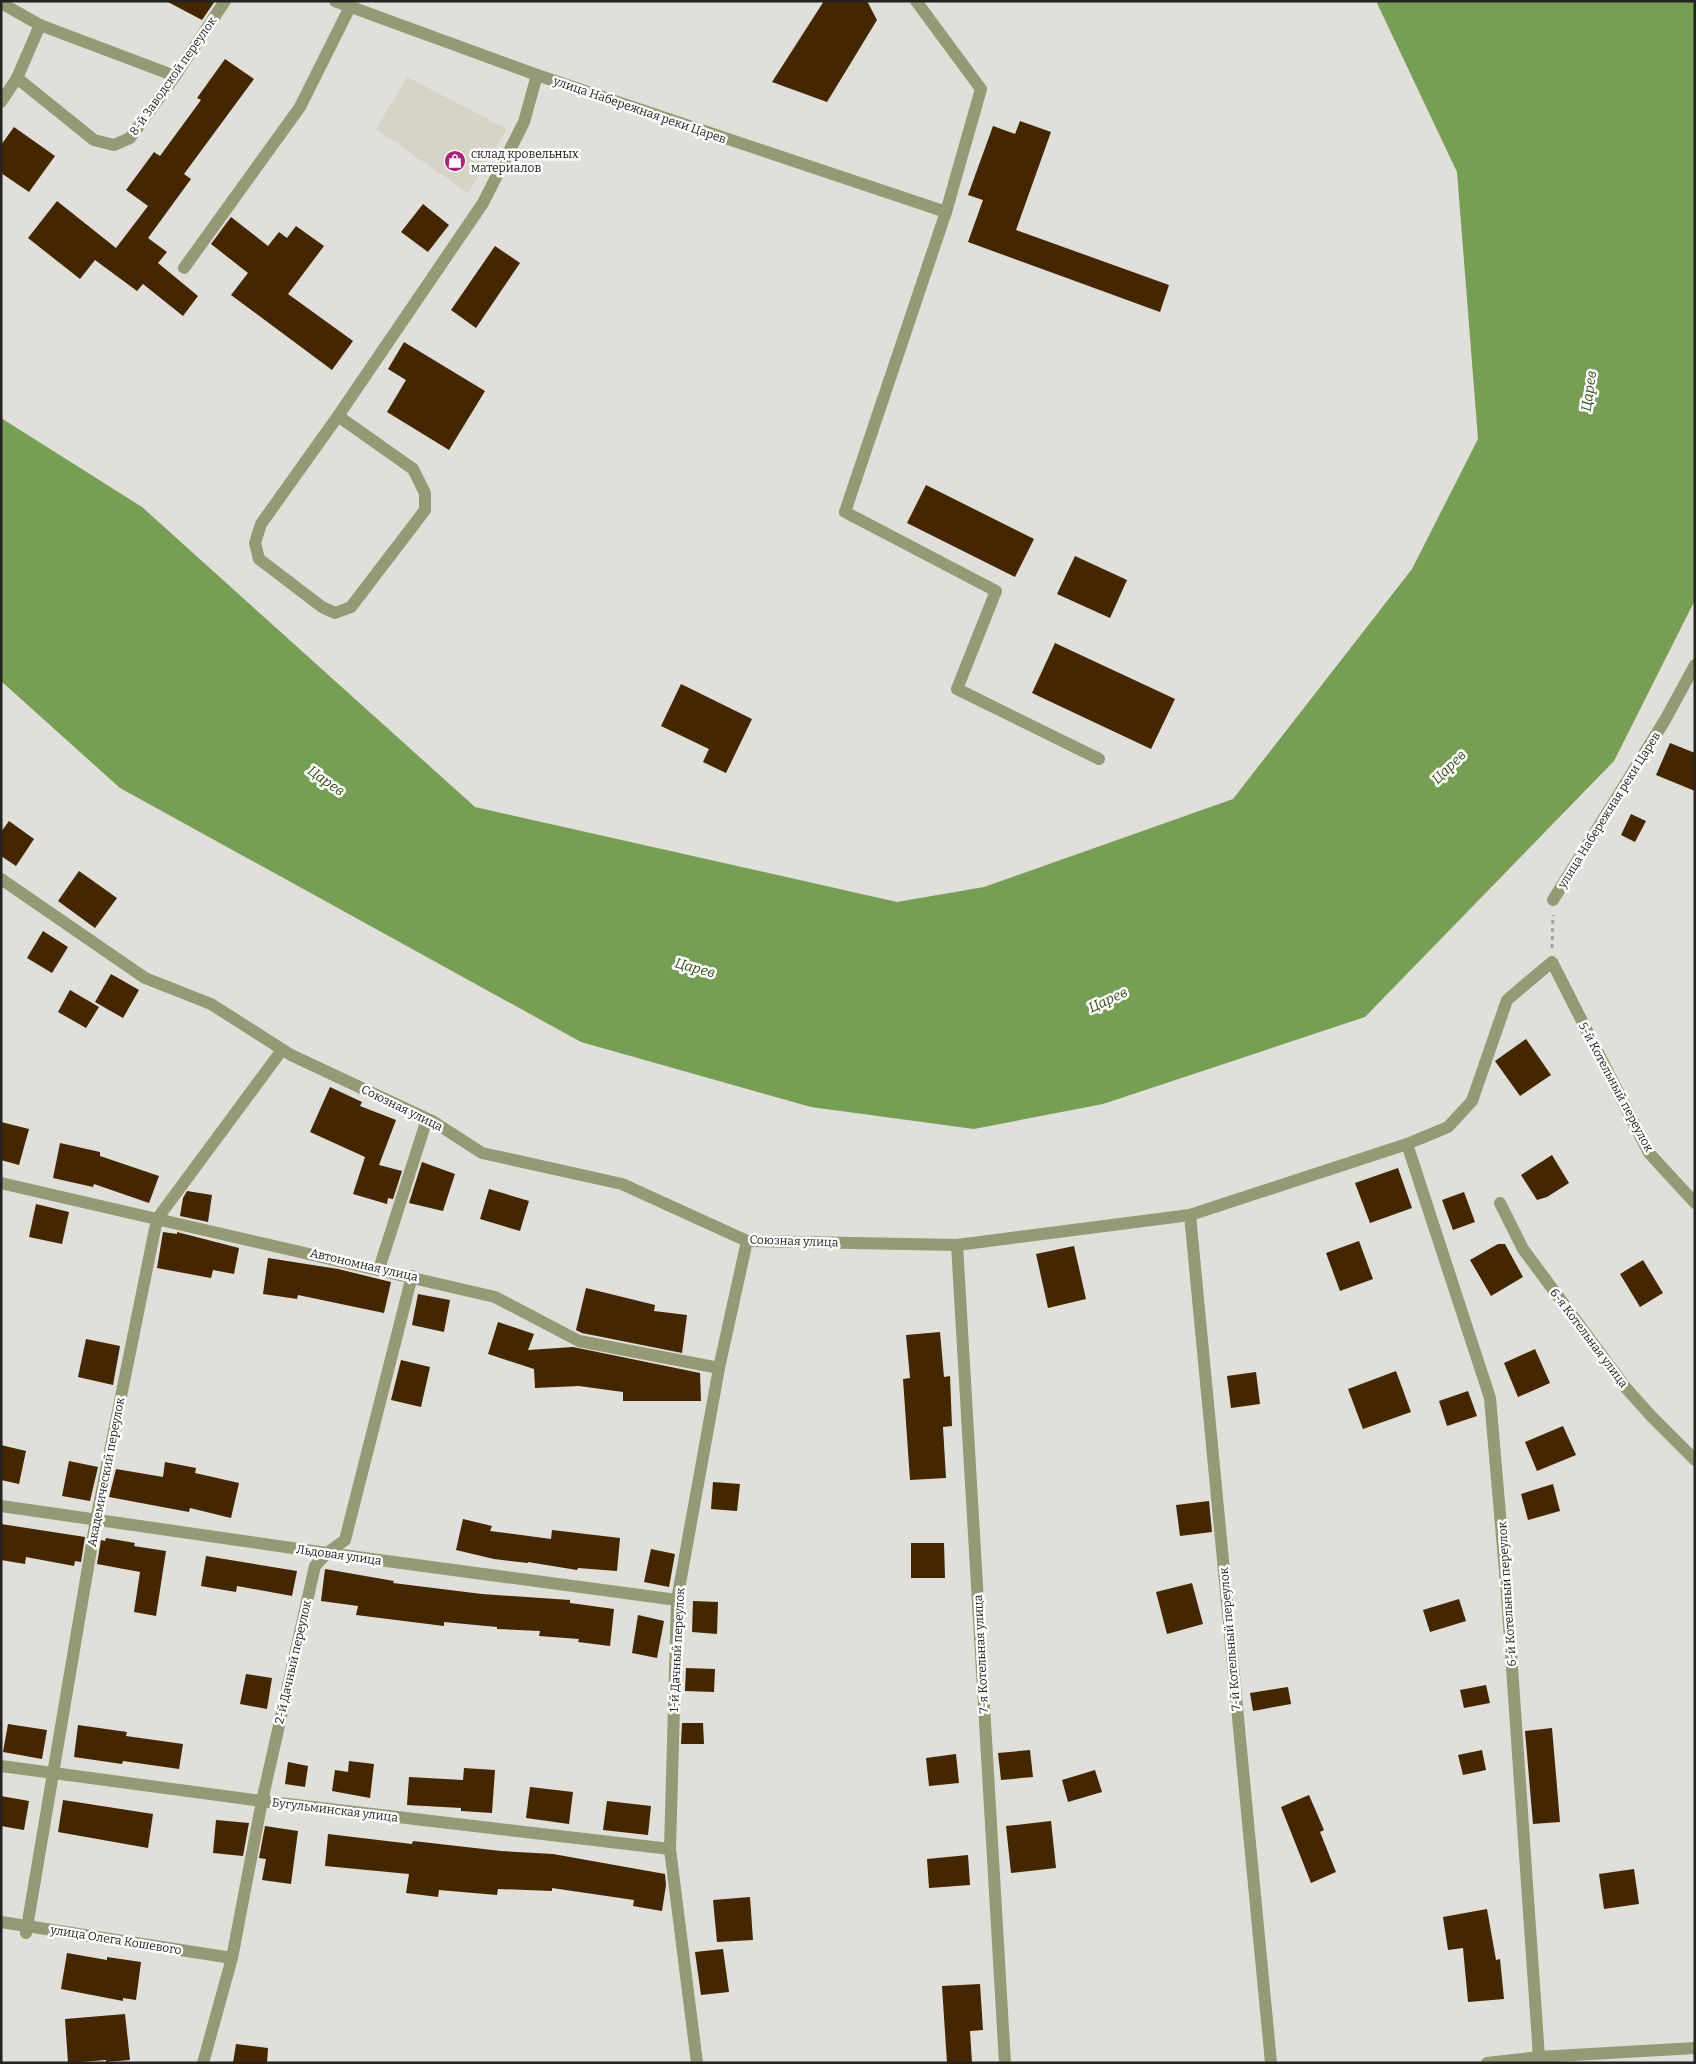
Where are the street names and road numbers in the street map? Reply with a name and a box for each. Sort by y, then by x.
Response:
street label: 8-й Заводской переулок [127,14,219,138]
street label: улица Набережная реки Царев [551,74,728,146]
street label: улица Набережная реки Царев [1554,729,1663,892]
street label: 5-й Котельный переулок [1576,1020,1656,1154]
street label: Союзная улица [359,1082,445,1134]
street label: Союзная улица [749,1232,839,1250]
street label: Автономная улица [309,1246,420,1284]
street label: 6-я Котельная улица [1547,1286,1631,1391]
street label: Академический переулок [85,1396,127,1548]
street label: 6-й Котельный переулок [1495,1521,1519,1667]
street label: Льдовая улица [295,1542,383,1568]
street label: 7-й Котельный переулок [1217,1567,1243,1711]
street label: 1-й Дачный переулок [667,1587,687,1713]
street label: 7-я Котельная улица [971,1594,991,1714]
street label: 2-й Дачный переулок [272,1599,314,1725]
street label: Бугульминская улица [271,1795,399,1825]
street label: улица Олега Кошевого [48,1923,183,1957]

